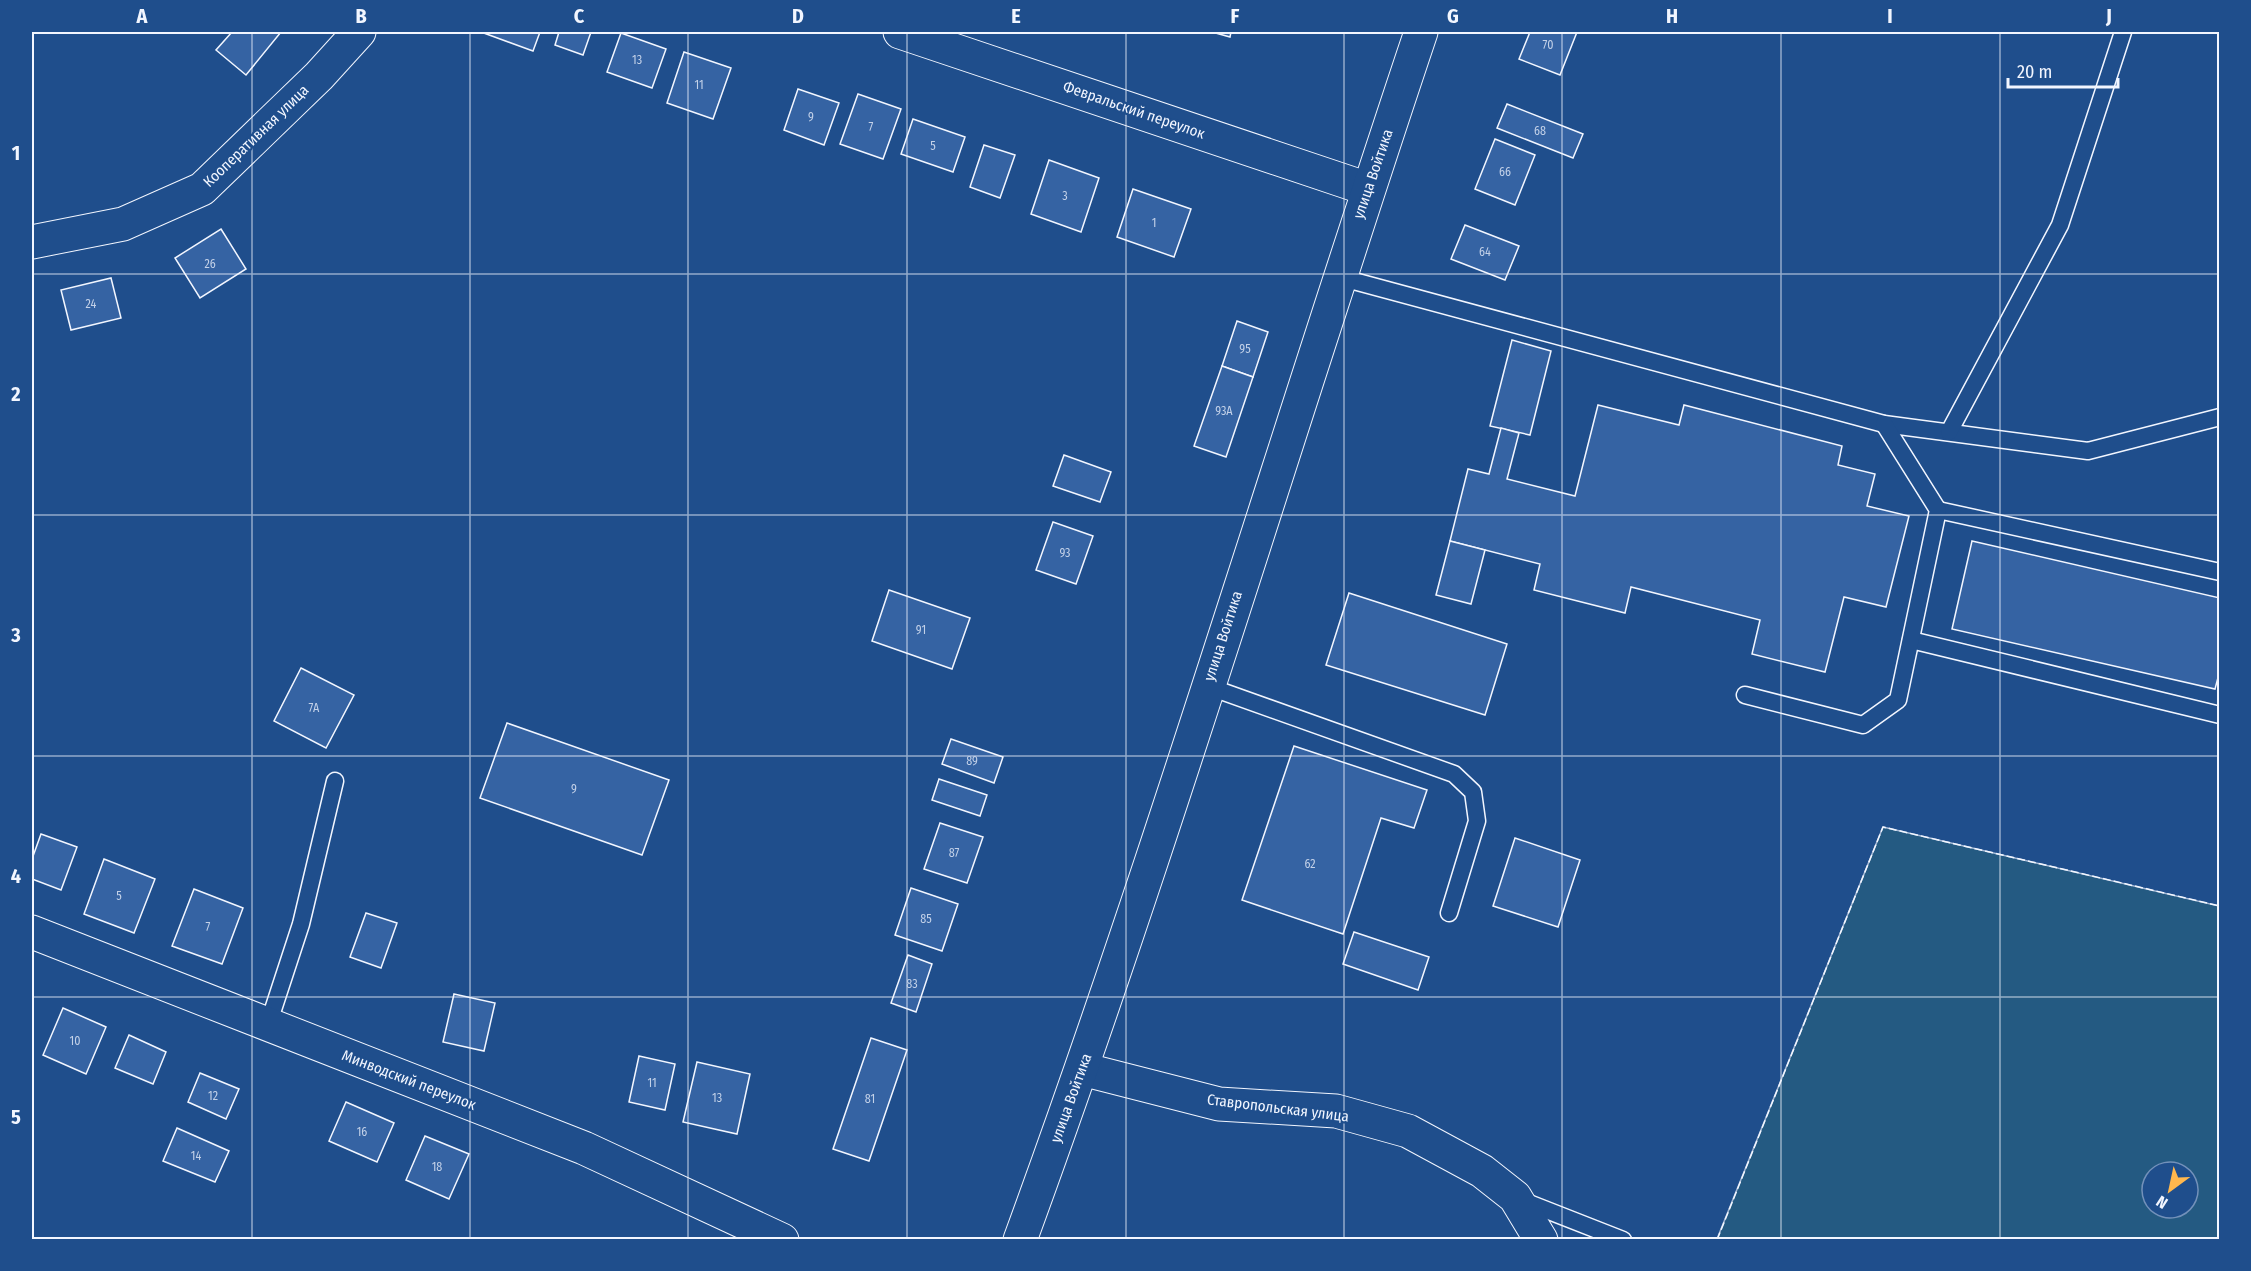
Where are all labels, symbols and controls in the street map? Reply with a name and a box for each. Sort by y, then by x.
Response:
text: A [136,4,149,28]
text: B [355,4,367,28]
text: C [574,4,585,28]
text: D [792,4,804,28]
text: E [1011,4,1021,28]
text: F [1231,4,1240,28]
text: G [1447,4,1459,28]
text: H [1666,4,1678,28]
text: I [1887,4,1893,28]
text: J [2105,4,2112,28]
house number: 70 [1543,38,1553,52]
scale bar [2008,51,2118,89]
house number: 13 [632,53,642,67]
text: 20 m [2017,61,2052,83]
street label: Февральский переулок [1061,77,1207,143]
house number: 11 [694,78,704,92]
street label: Кооперативная улица [200,81,312,191]
house number: 9 [808,110,814,124]
house number: 7 [869,120,874,134]
house number: 68 [1534,124,1546,138]
street label: улица Войтика [1349,127,1397,221]
house number: 5 [930,139,936,153]
text: 1 [12,141,20,165]
house number: 66 [1499,165,1511,179]
house number: 3 [1062,189,1068,203]
house number: 1 [1152,216,1156,230]
house number: 64 [1479,245,1491,259]
house number: 26 [204,257,216,271]
house number: 24 [86,297,97,311]
house number: 95 [1239,342,1251,356]
text: 2 [10,382,21,406]
house number: 93А [1215,404,1233,418]
house number: 93 [1059,546,1071,560]
street label: улица Войтика [1200,589,1246,683]
text: 3 [10,623,21,647]
house number: 91 [916,623,926,637]
house number: 7А [309,701,320,715]
house number: 89 [966,754,978,768]
house number: 9 [571,782,577,796]
house number: 87 [949,846,959,860]
house number: 62 [1304,857,1316,871]
text: 4 [11,864,21,888]
house number: 5 [116,889,122,903]
house number: 85 [920,912,932,926]
house number: 7 [206,920,211,934]
house number: 83 [906,977,918,991]
house number: 10 [70,1034,80,1048]
street label: Минводский переулок [339,1046,479,1114]
street label: улица Войтика [1047,1051,1095,1145]
house number: 11 [647,1076,657,1090]
house number: 12 [208,1089,218,1103]
street label: Ставропольская улица [1206,1090,1350,1126]
house number: 13 [712,1091,722,1105]
house number: 81 [865,1092,875,1106]
text: 5 [11,1105,21,1129]
house number: 16 [357,1125,367,1139]
house number: 14 [191,1149,201,1163]
house number: 18 [432,1160,442,1174]
north arrow [2140,1160,2200,1220]
text: N [2153,1192,2171,1213]

